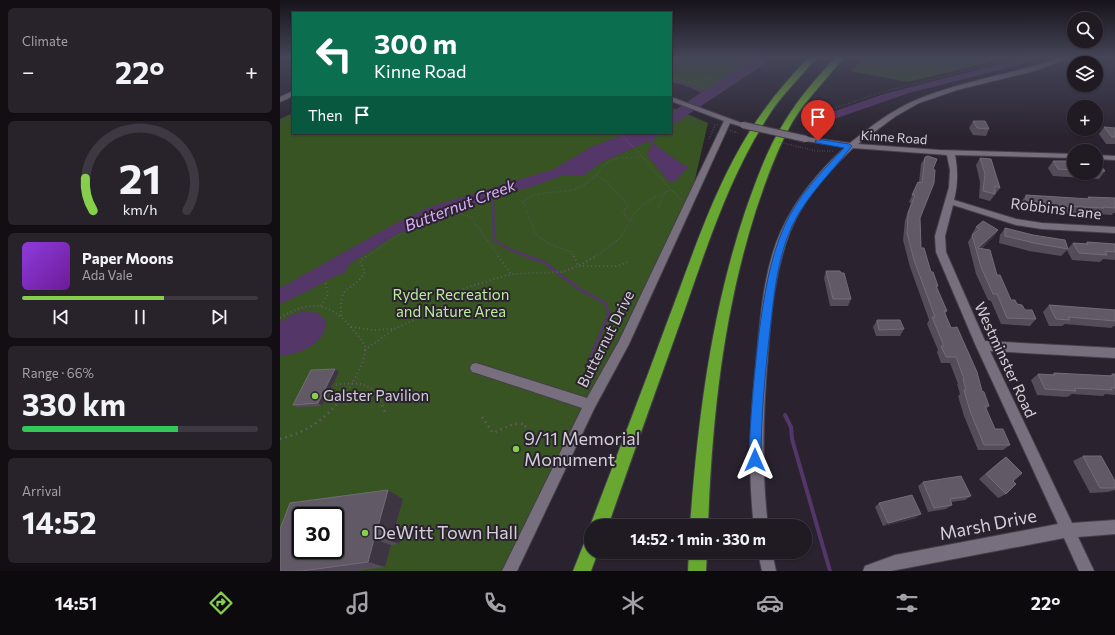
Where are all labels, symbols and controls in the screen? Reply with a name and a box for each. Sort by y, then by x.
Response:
map controls [1067,12,1103,180]
button: search [1067,12,1103,48]
text: 300 m [374,26,457,60]
icon: left [308,28,360,80]
text: Climate [22,33,68,49]
text: 22° [115,53,165,90]
button: layers [1067,56,1103,92]
text: − [22,58,35,85]
text: + [245,58,258,85]
text: Kinne Road [374,60,466,82]
pin [801,100,835,141]
button: + [1067,100,1103,136]
icon: arrive [351,104,373,126]
text: Then [308,106,343,124]
icon: arrive [807,106,829,128]
street label: Kinne Road [860,127,928,147]
button: − [1067,144,1103,180]
text: 21 [119,152,161,203]
water label: Butternut Creek [402,175,518,234]
street label: Robbins Lane [1010,194,1103,223]
text: km/h [123,199,157,217]
text: Paper Moons [82,249,173,267]
text: Ada Vale [82,267,133,283]
park label: Ryder Recreation and Nature Area [393,285,509,320]
street label: Butternut Drive [573,287,637,390]
street label: Westminster Road [971,299,1041,420]
icon: previous [50,306,72,328]
icon: pause [129,306,151,328]
icon: next [208,306,230,328]
text: Range · 66% [22,365,94,381]
text: 330 km [22,385,126,422]
place label: Galster Pavilion [323,386,429,404]
marker: Galster Pavilion [310,391,320,401]
place label: 9/11 Memorial Monument [524,427,640,470]
position arrow [734,439,776,481]
marker: 9/11 Memorial Monument [511,444,521,454]
text: Arrival [22,483,61,499]
text: 14:52 [22,503,96,540]
street label: Marsh Drive [937,504,1038,544]
speed limit sign: 30 [292,507,344,559]
place label: DeWitt Town Hall [373,521,518,543]
marker: DeWitt Town Hall [360,528,370,538]
text: 14:52 · 1 min · 330 m [630,530,766,548]
icon: directions [207,589,235,617]
icon: music [344,589,372,617]
icon: phone [481,589,509,617]
icon: climate [619,589,647,617]
icon: car [756,589,784,617]
icon: filters [893,589,921,617]
text: 14:51 [55,592,97,614]
text: 22° [1031,592,1060,614]

